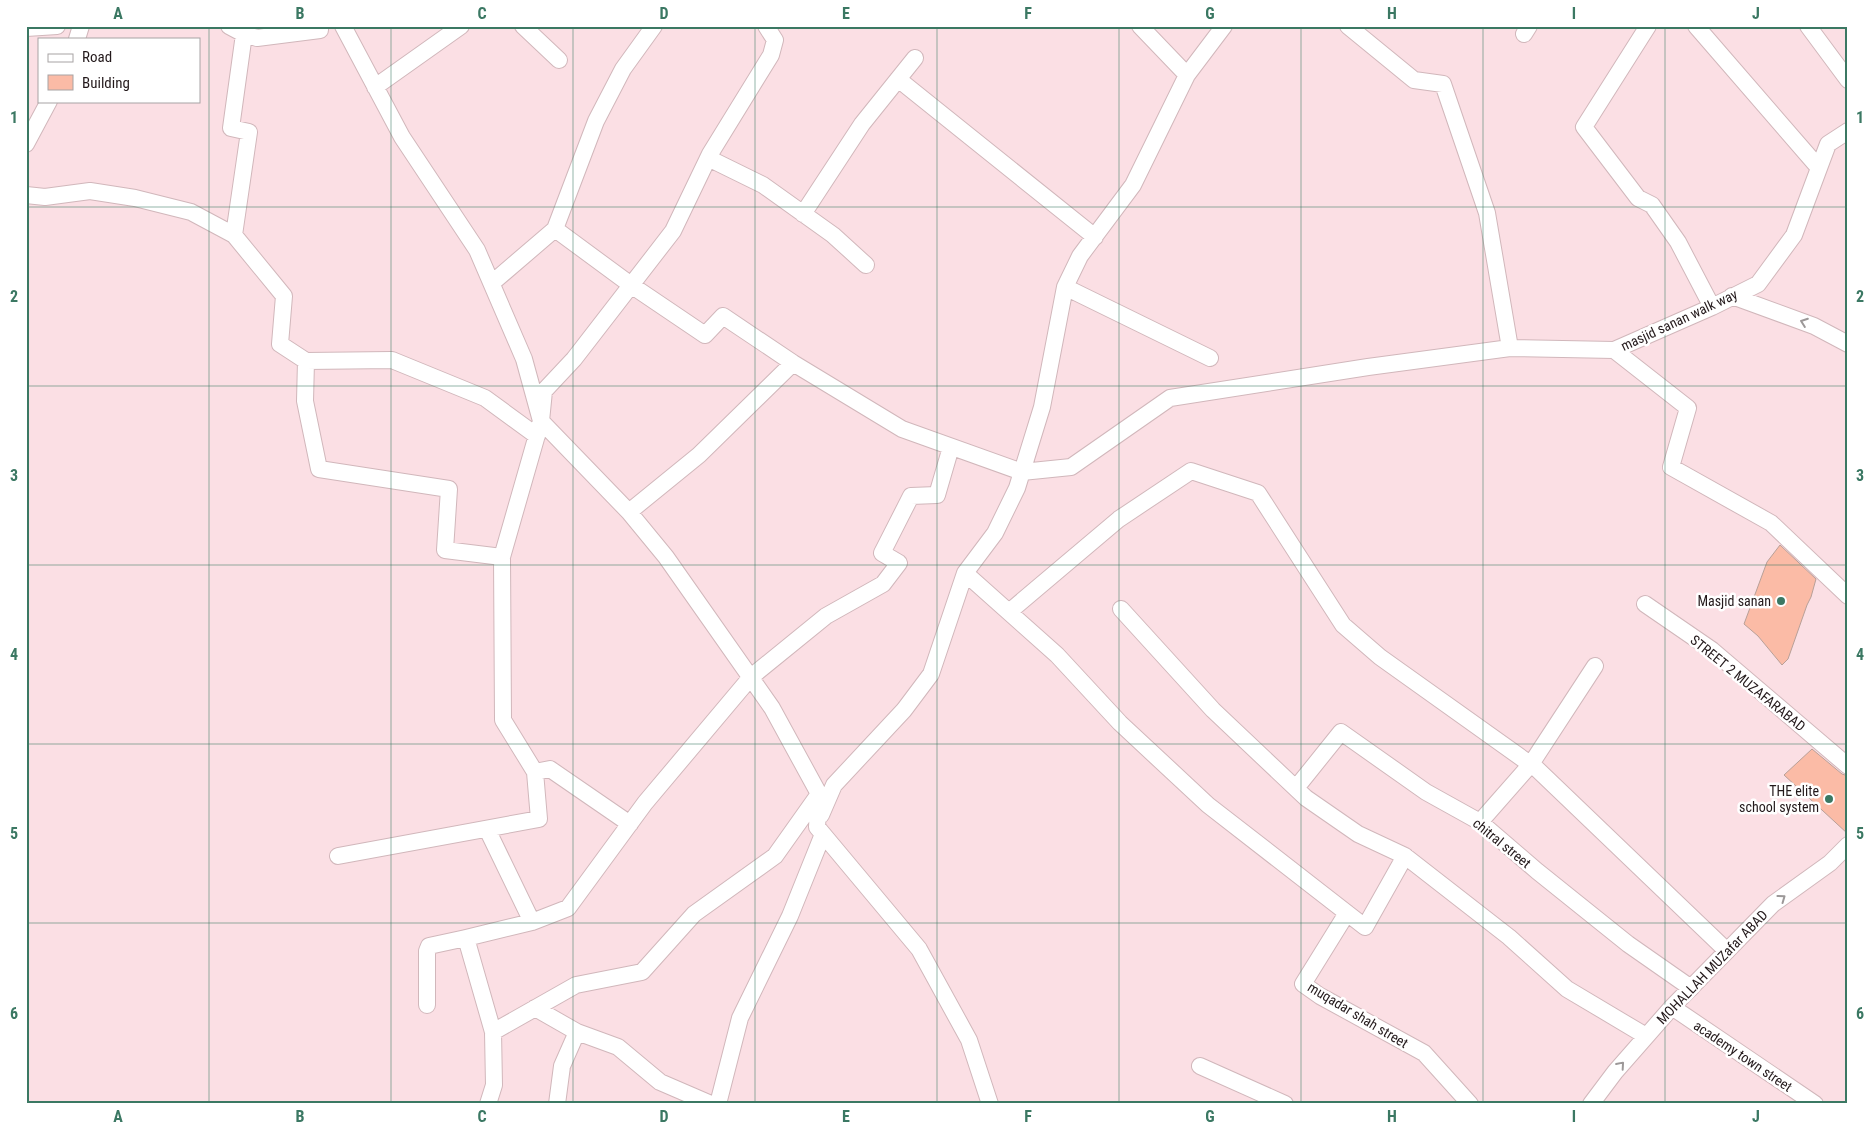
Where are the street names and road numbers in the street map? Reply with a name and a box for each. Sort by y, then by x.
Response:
street label: masjid sanan walk way [1618,286,1740,354]
street label: STREET 2 MUZAFARABAD [1687,632,1809,734]
street label: chitral street [1470,815,1534,871]
street label: MOHALLAH MUZafar ABAD [1653,907,1771,1027]
street label: muqadar shah street [1305,979,1411,1051]
street label: academy town street [1691,1017,1795,1095]

